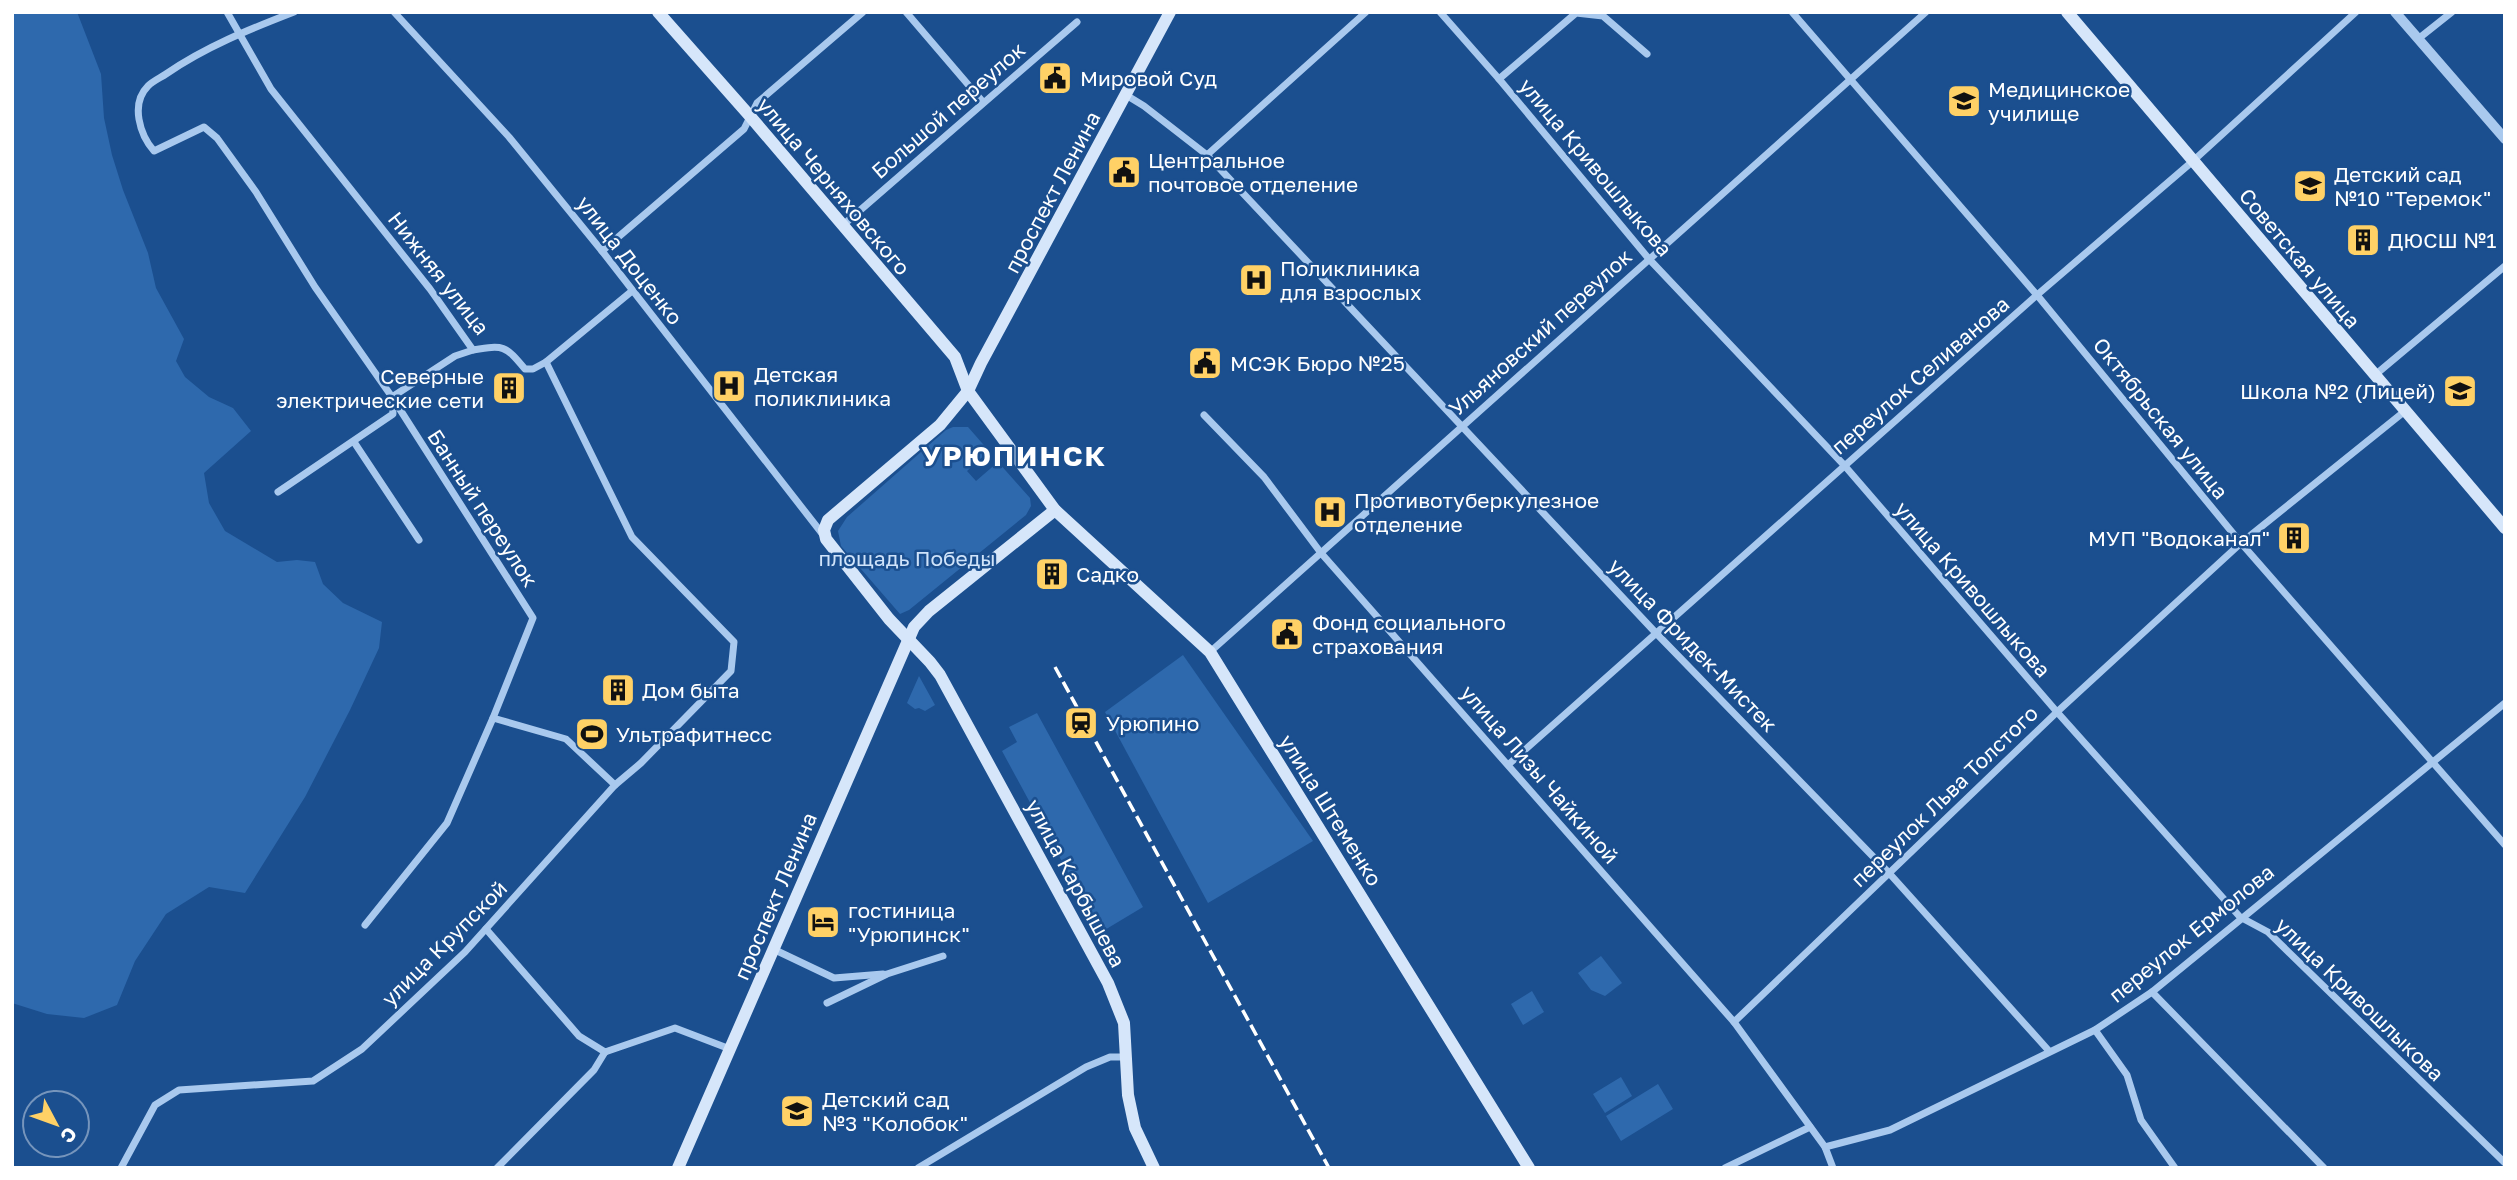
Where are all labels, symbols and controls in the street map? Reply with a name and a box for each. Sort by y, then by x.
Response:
street label: Большой переулок [866,36,1030,184]
public building icon: Мировой Суд [1036,59,1074,97]
place label: Мировой Суд [1080,65,1217,91]
street label: улица Кривошлыкова [1514,73,1678,261]
place label: Медицинское училище [1988,76,2130,126]
school or university icon: Медицинское училище [1945,82,1983,120]
street label: улица Черняховского [752,92,916,280]
street label: проспект Ленина [998,107,1106,277]
place label: Центральное почтовое отделение [1148,147,1358,197]
public building icon: Центральное почтовое отделение [1105,153,1143,191]
place label: Детский сад №10 "Теремок" [2334,161,2491,211]
school or university icon: Детский сад №10 "Теремок" [2291,167,2329,205]
street label: Советская улица [2234,183,2366,333]
street label: улица Доценко [571,190,689,330]
street label: Нижняя улица [383,206,495,340]
building icon: ДЮСШ №1 [2344,221,2382,259]
place label: ДЮСШ №1 [2388,227,2496,253]
street label: Ульяновский переулок [1443,243,1637,421]
place label: Поликлиника для взрослых [1280,255,1422,305]
hospital icon: Поликлиника для взрослых [1237,261,1275,299]
street label: переулок Селиванова [1826,291,2014,459]
street label: Октябрьская улица [2088,332,2234,504]
public building icon: МСЭК Бюро №25 [1186,344,1224,382]
place label: МСЭК Бюро №25 [1230,350,1405,376]
place label: Детская поликлиника [754,361,891,411]
place label: Северные электрические сети [276,363,484,413]
hospital icon: Детская поликлиника [710,367,748,405]
building icon: Северные электрические сети [490,369,528,407]
school or university icon: Школа №2 (Лицей) [2441,372,2479,410]
place label: Школа №2 (Лицей) [2240,378,2436,404]
street label: Банный переулок [422,424,544,592]
district label: УРЮПИНСК [921,439,1107,472]
place label: Противотуберкулезное отделение [1354,487,1599,537]
hospital icon: Противотуберкулезное отделение [1311,493,1349,531]
street label: улица Кривошлыкова [1890,496,2056,682]
building icon: МУП "Водоканал" [2275,519,2313,557]
place label: МУП "Водоканал" [2088,525,2270,551]
park label: площадь Победы [818,545,996,571]
street label: улица Фридек-Мистек [1603,553,1783,737]
building icon: Садко [1033,555,1071,593]
place label: Садко [1076,561,1139,587]
place label: Фонд социального страхования [1312,609,1506,659]
public building icon: Фонд социального страхования [1268,615,1306,653]
building icon: Дом быта [599,671,637,709]
place label: Дом быта [642,677,740,703]
street label: улица Лизы Чайкиной [1455,679,1625,869]
street label: переулок Льва Толстого [1845,700,2043,892]
station icon: Урюпино [1062,704,1100,742]
place label: Урюпино [1106,710,1199,736]
sports icon: Ультрафитнесс [573,715,611,753]
place label: Ультрафитнесс [616,721,772,747]
street label: улица Штеменко [1274,729,1388,891]
street label: улица Карбышева [1021,794,1131,972]
street label: проспект Ленина [728,808,822,984]
street label: переулок Ермолова [2103,858,2279,1008]
street label: улица Крупской [376,875,512,1011]
place label: гостиница "Урюпинск" [848,897,970,947]
hotel icon: гостиница "Урюпинск" [804,903,842,941]
street label: улица Кривошлыкова [2270,912,2450,1086]
place label: Детский сад №3 "Колобок" [822,1086,968,1136]
north arrow [21,1089,91,1159]
school or university icon: Детский сад №3 "Колобок" [778,1092,816,1130]
text: С [56,1123,82,1148]

